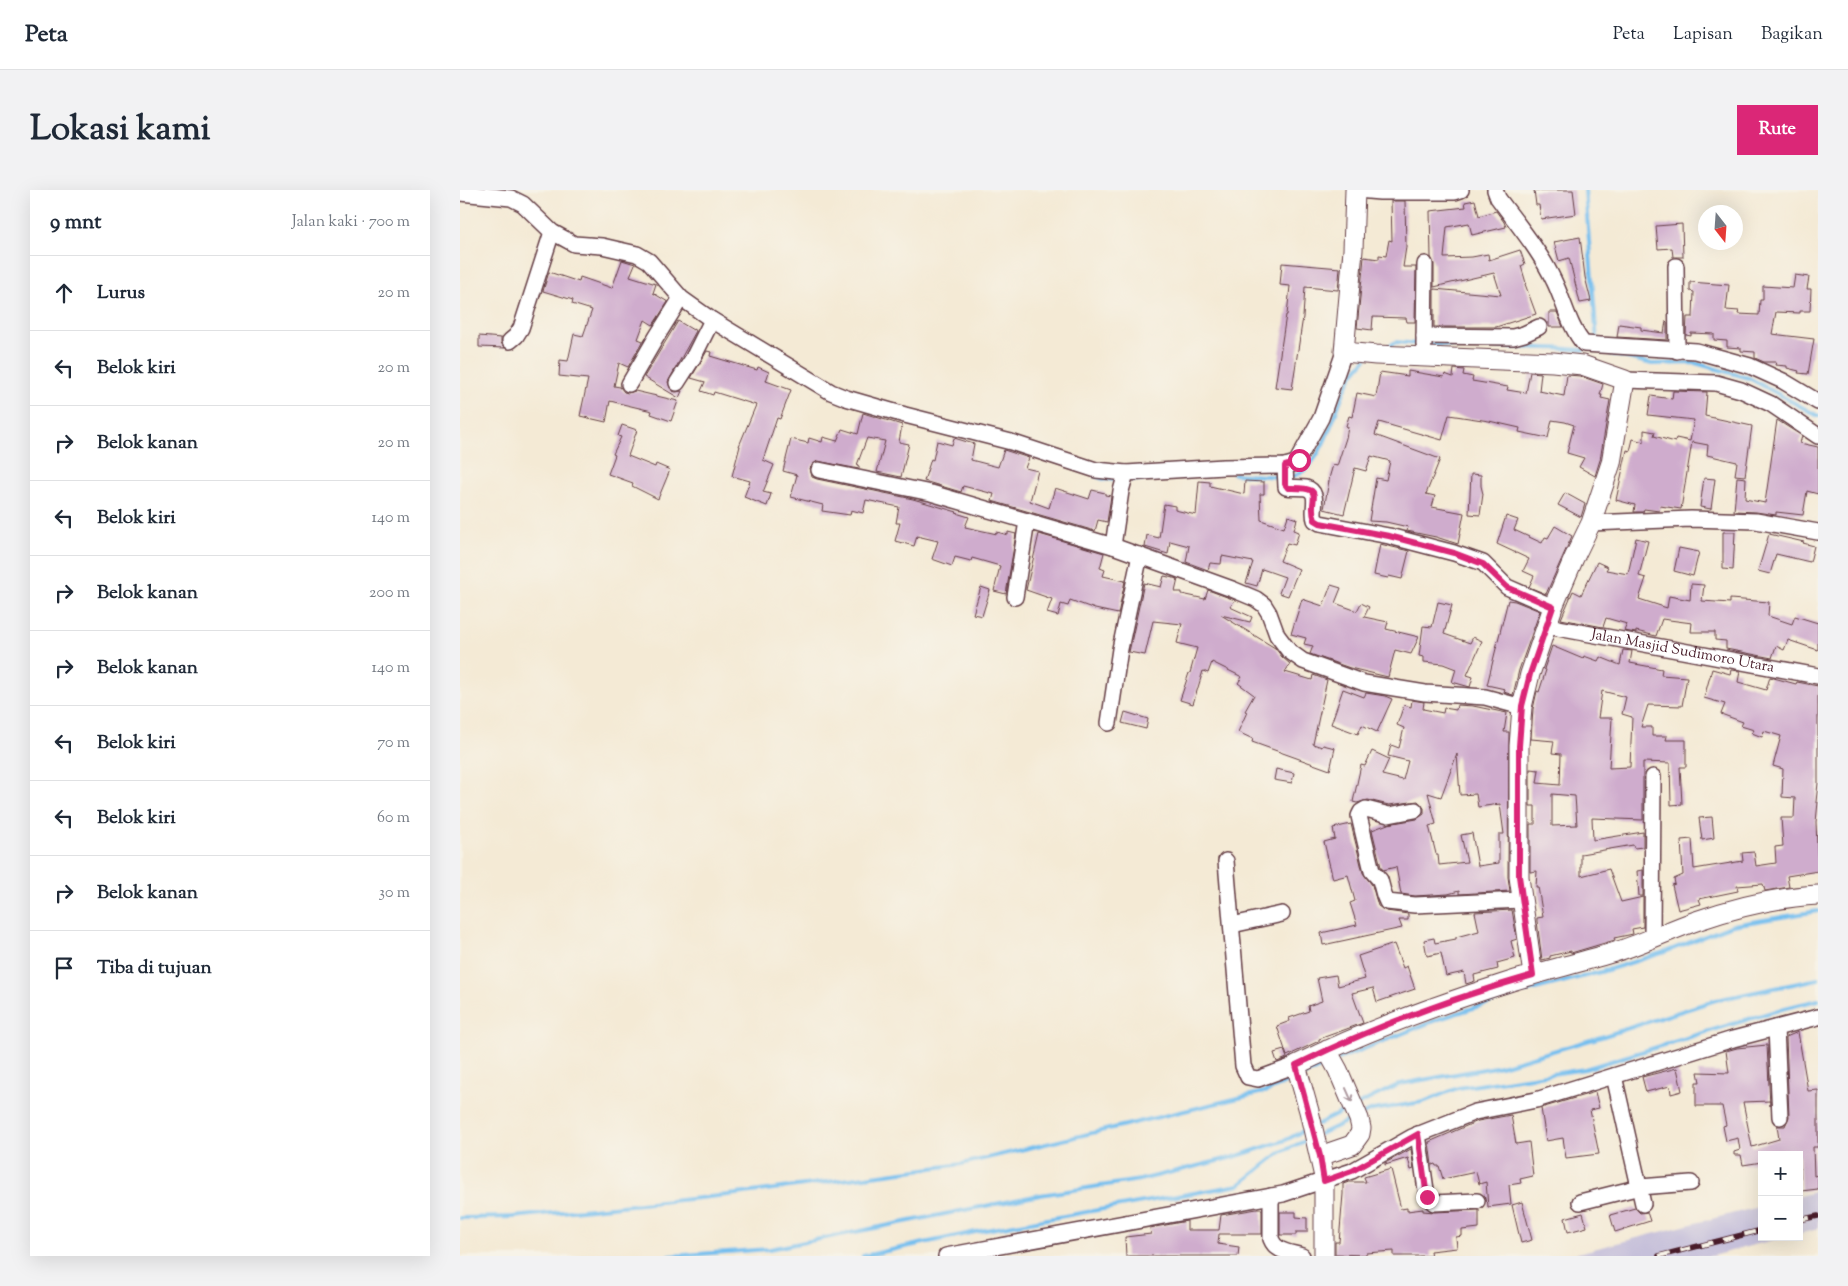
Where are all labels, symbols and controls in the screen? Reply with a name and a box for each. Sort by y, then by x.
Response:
text: Peta [25,18,68,52]
text: Peta [1613,22,1645,48]
text: Lapisan [1673,22,1733,48]
text: Bagikan [1761,22,1823,48]
text: Lokasi kami [30,105,211,156]
button: Rute [1737,105,1818,155]
north arrow [1698,205,1743,250]
text: 9 mnt [50,208,101,238]
text: Jalan kaki · 700 m [292,211,410,234]
icon: ahead [50,279,78,307]
text: Lurus [97,280,145,307]
text: 20 m [377,282,410,305]
icon: left [50,354,78,382]
text: Belok kiri [97,355,176,382]
text: 20 m [377,357,410,380]
icon: right [50,429,78,457]
text: Belok kanan [97,430,198,457]
text: 20 m [377,432,410,455]
route start [1288,449,1311,472]
icon: left [50,504,78,532]
text: Belok kiri [97,505,176,532]
text: 140 m [372,507,410,530]
icon: right [50,579,78,607]
text: Belok kanan [97,580,198,607]
text: 200 m [369,582,410,605]
street label: Jalan Masjid Sudimoro Utara [1588,624,1776,678]
icon: right [50,654,78,682]
text: Belok kanan [97,655,198,682]
text: 140 m [372,657,410,680]
icon: left [50,729,78,757]
text: Belok kiri [97,730,176,757]
text: 70 m [377,732,410,755]
icon: left [50,804,78,832]
text: Belok kiri [97,805,176,832]
text: 60 m [377,807,410,830]
icon: right [50,879,78,907]
text: Belok kanan [97,880,198,907]
text: 30 m [379,882,410,905]
icon: arrive [50,954,78,982]
text: Tiba di tujuan [97,955,212,982]
one-way arrow [1344,1087,1354,1102]
map controls [1758,1151,1803,1241]
button: + [1758,1151,1803,1196]
route end [1416,1186,1439,1209]
button: − [1758,1196,1803,1241]

